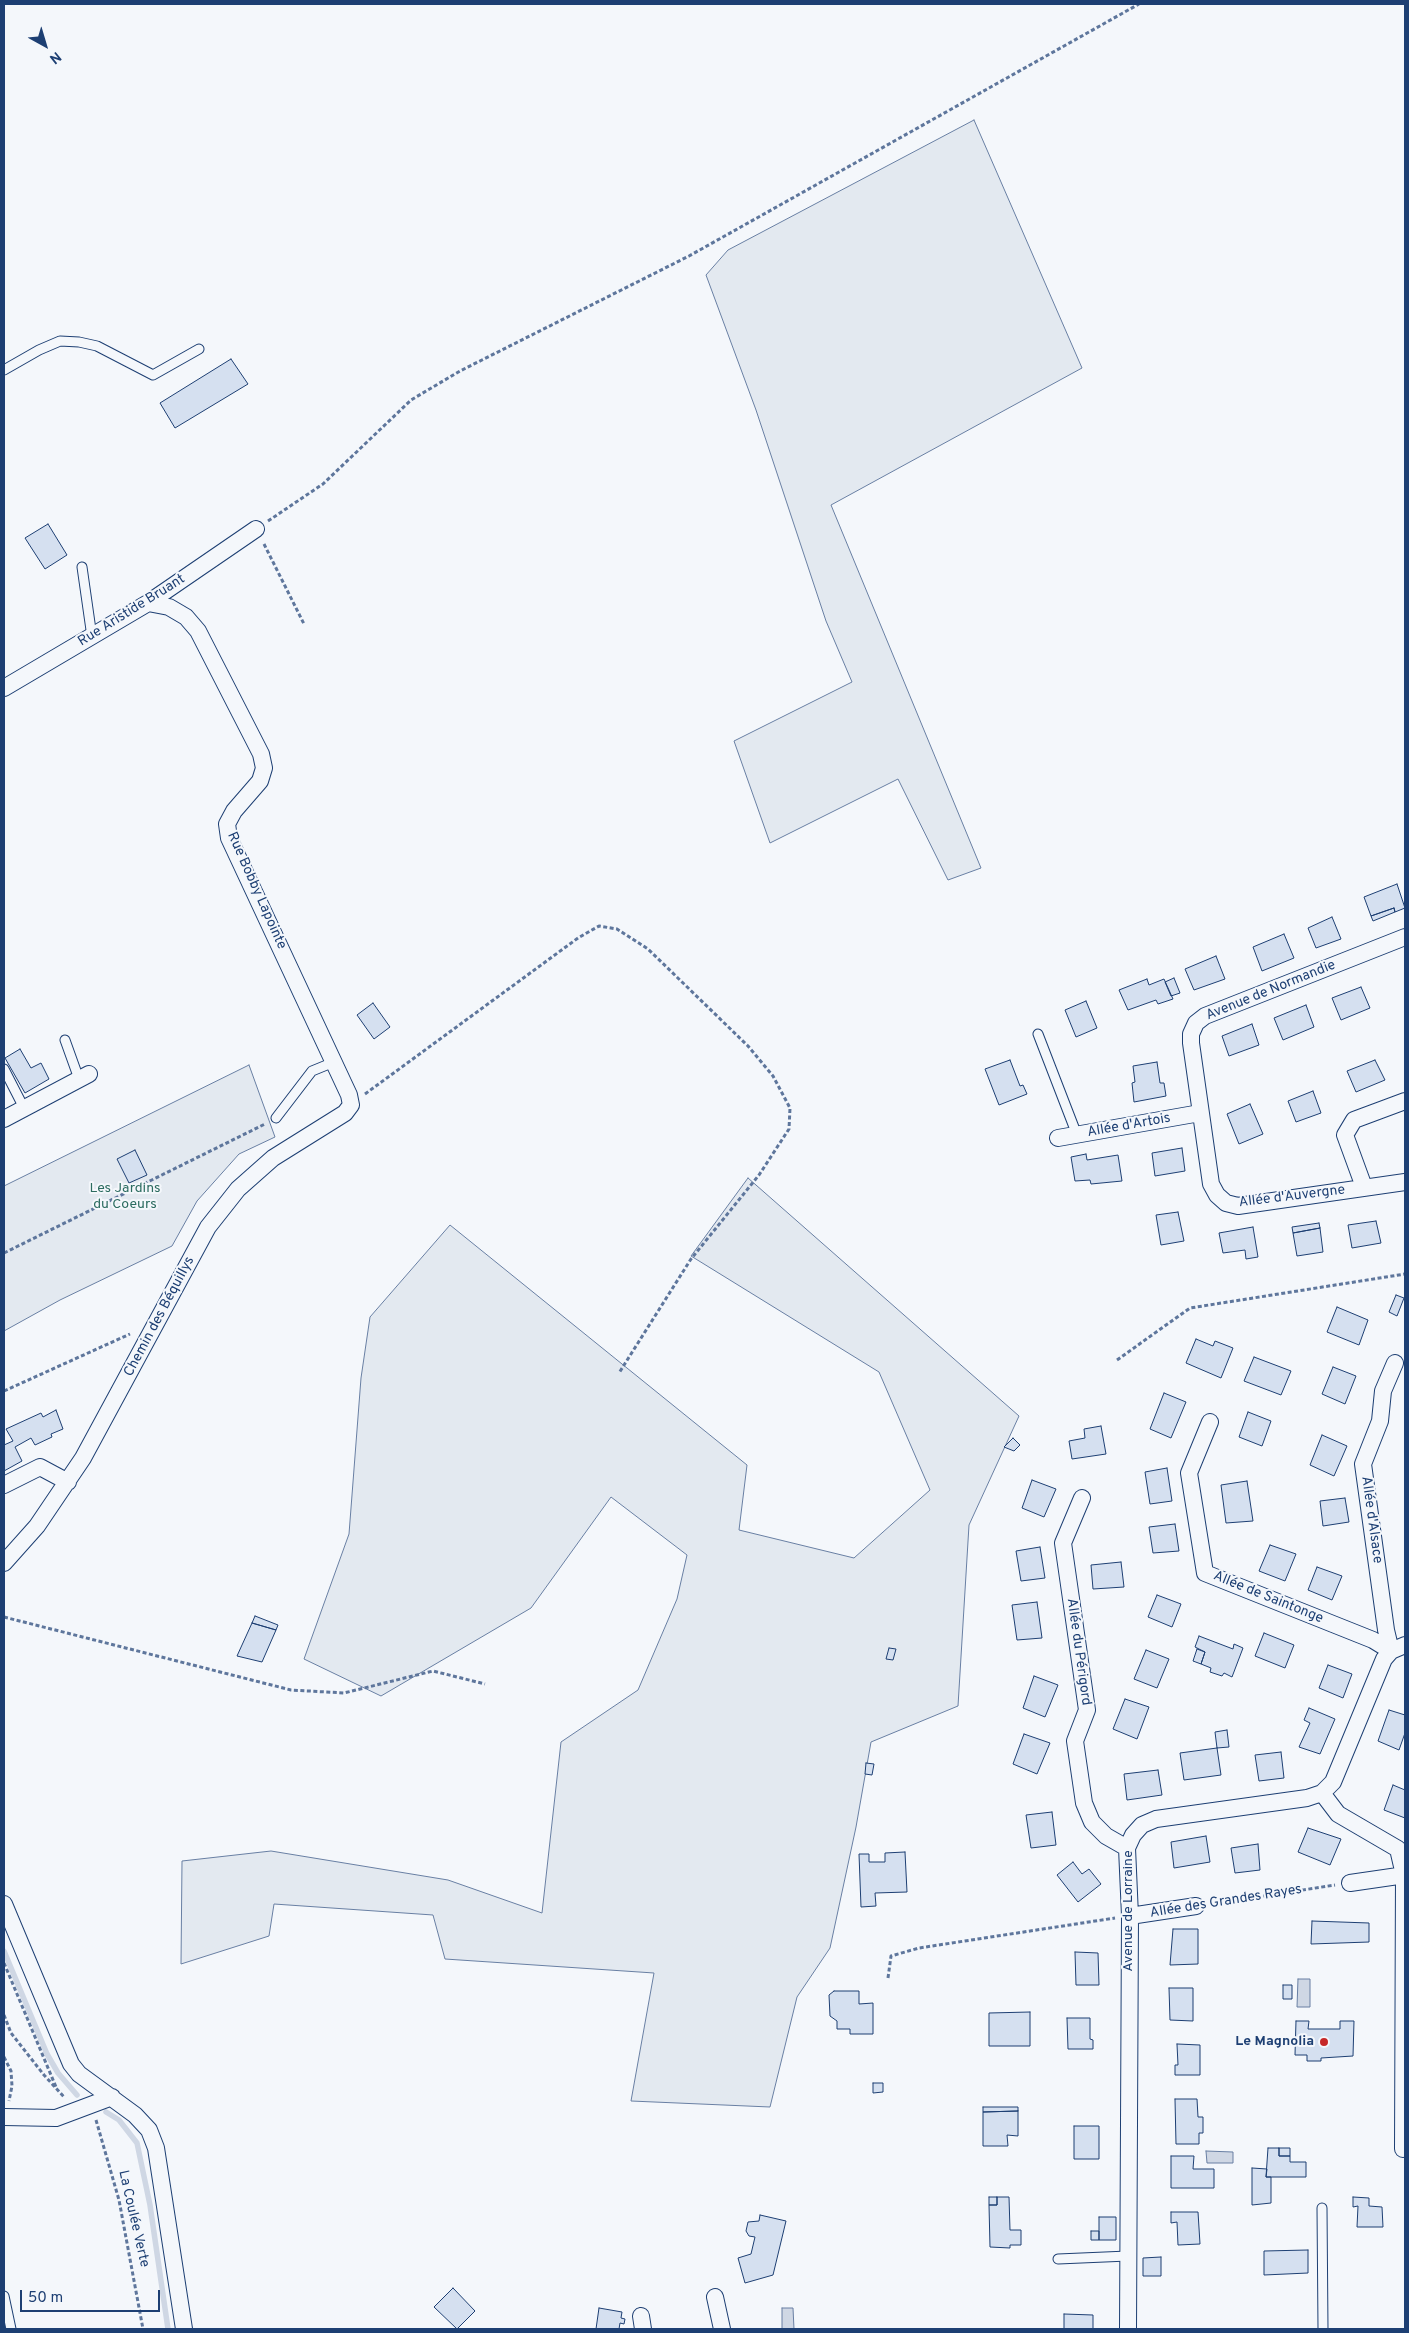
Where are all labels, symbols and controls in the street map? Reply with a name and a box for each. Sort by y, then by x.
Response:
north arrow [20,20,70,70]
text: N [45,47,64,67]
street label: Rue Aristide Bruant [75,571,189,651]
street label: Rue Bobby Lapointe [223,830,289,952]
street label: Avenue de Normandie [1204,957,1338,1025]
street label: Allée d'Artois [1086,1110,1172,1142]
park label: Les Jardins du Coeurs [89,1181,161,1214]
street label: Allée d'Auvergne [1238,1182,1346,1212]
street label: Chemin des Béquillys [121,1254,199,1380]
street label: Allée d'Alsace [1357,1475,1385,1565]
street label: Allée de Saintonge [1211,1568,1325,1628]
street label: Allée du Périgord [1062,1597,1094,1707]
street label: Avenue de Lorraine [1121,1850,1137,1972]
street label: Allée des Grandes Rayes [1149,1882,1303,1922]
place label: Le Magnolia [1235,2034,1314,2050]
marker: Le Magnolia [1318,2036,1330,2048]
street label: La Coulée Verte [114,2169,152,2269]
scale bar [22,2280,162,2312]
text: 50 m [28,2289,63,2308]

